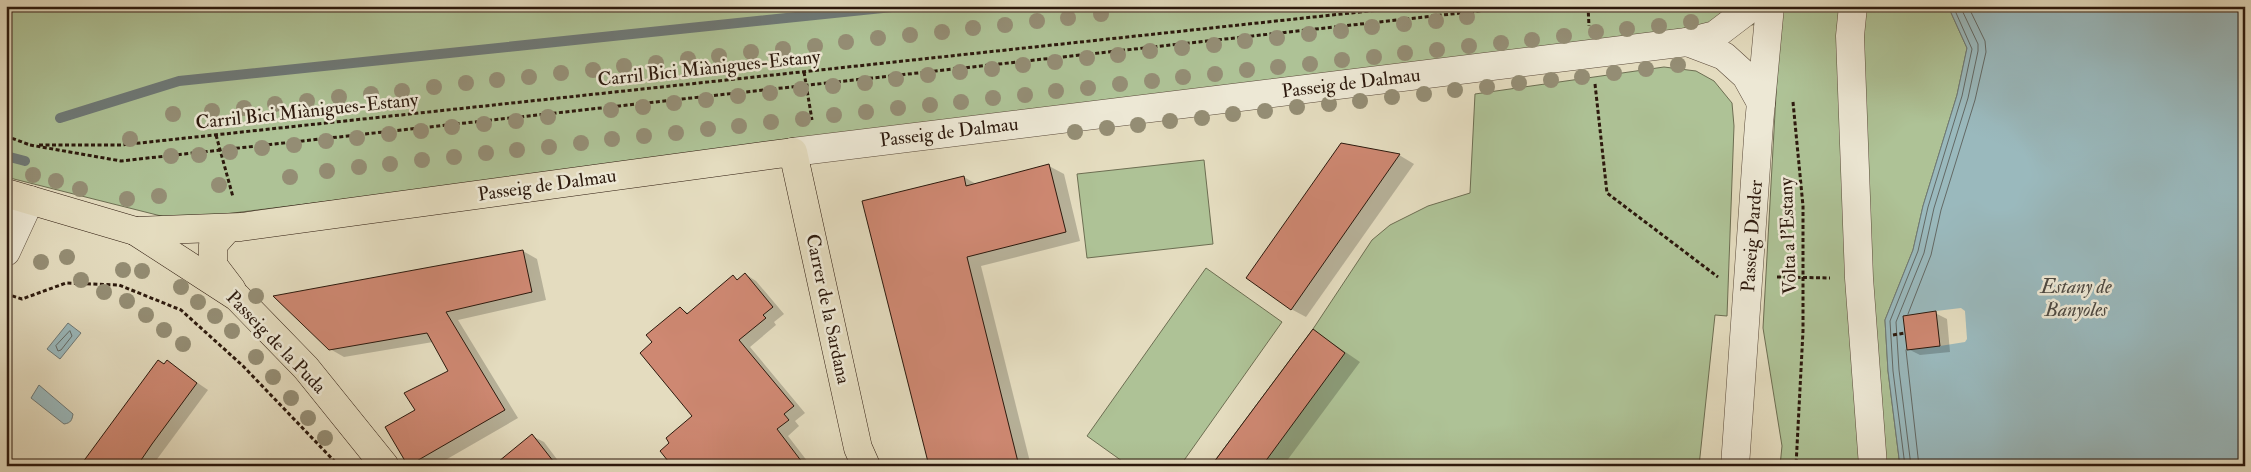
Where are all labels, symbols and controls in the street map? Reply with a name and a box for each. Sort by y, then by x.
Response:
street label: Carril Bici Miànigues-Estany [596,44,822,92]
street label: Passeig de Dalmau [1280,63,1422,103]
street label: Carril Bici Miànigues-Estany [194,87,420,135]
street label: Passeig de Dalmau [878,112,1020,152]
street label: Passeig de Dalmau [476,163,618,207]
street label: Volta a l'Estany [1774,176,1802,295]
street label: Passeig Darder [1736,179,1768,293]
street label: Carrer de la Sardana [800,232,856,386]
water label: Estany de Banyoles [2038,274,2112,322]
street label: Passeig de la Puda [221,285,331,399]

